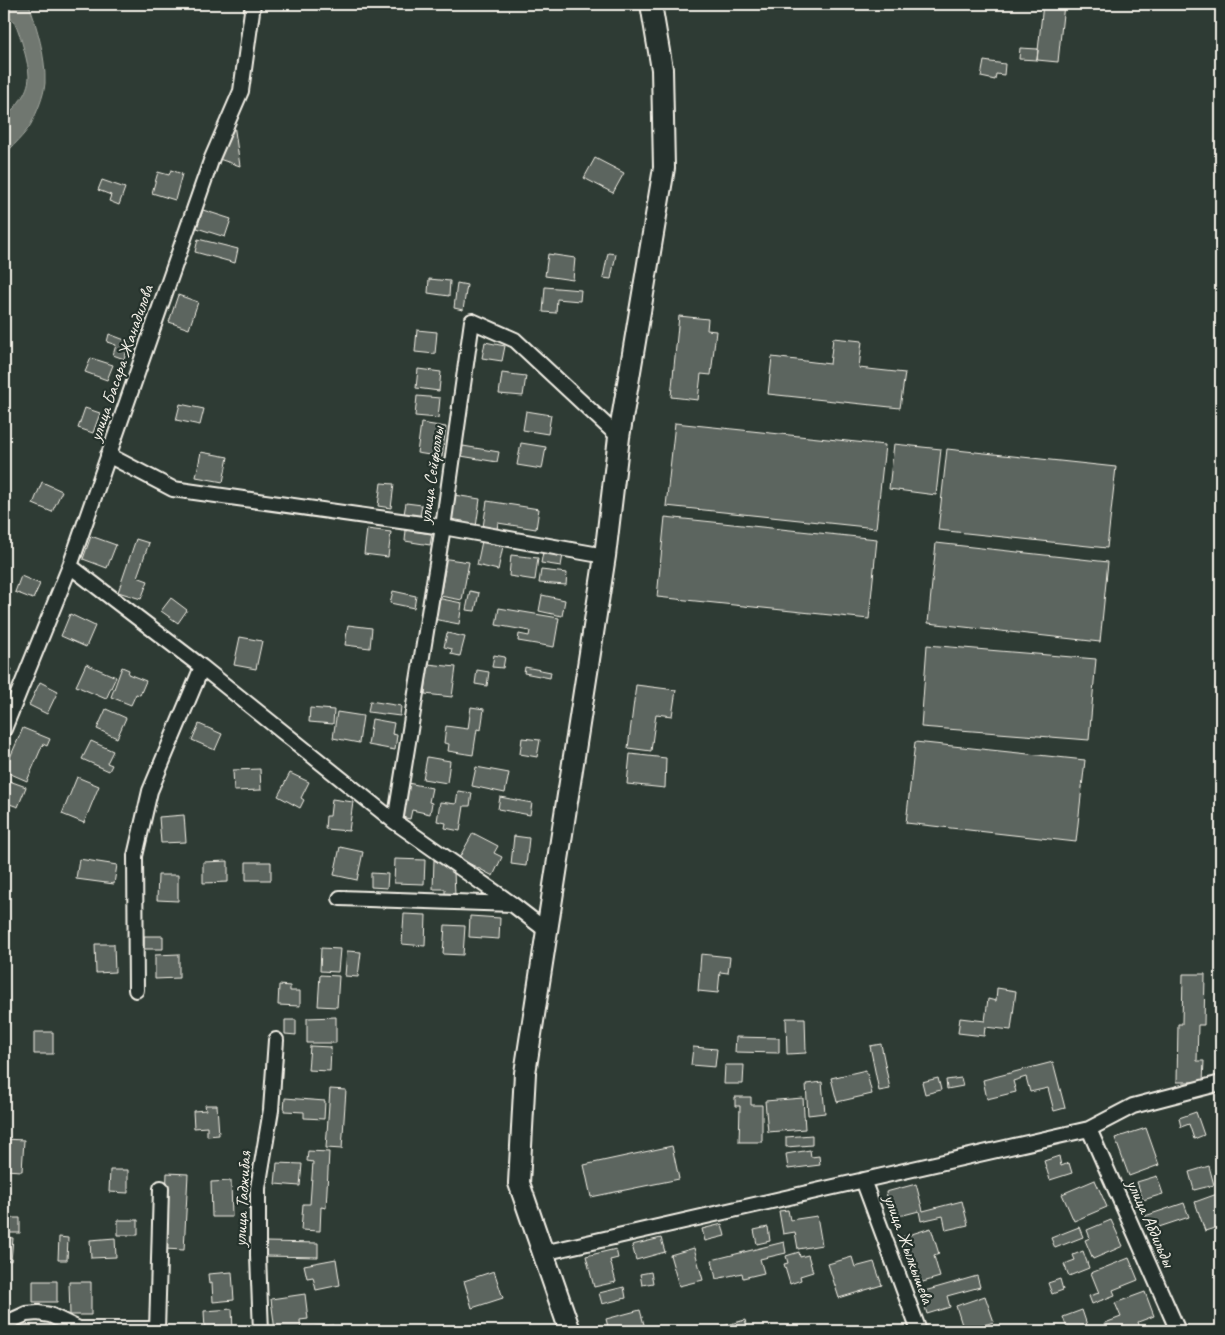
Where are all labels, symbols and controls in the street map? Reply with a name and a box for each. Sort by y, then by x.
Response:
street label: улица Басара Жанадилова [84,281,159,445]
street label: улица Сейфоллы [413,424,449,526]
street label: улица Таджибая [228,1149,256,1248]
street label: улица Абдильды [1122,1175,1181,1272]
street label: улица Жылкышева [879,1190,940,1308]

